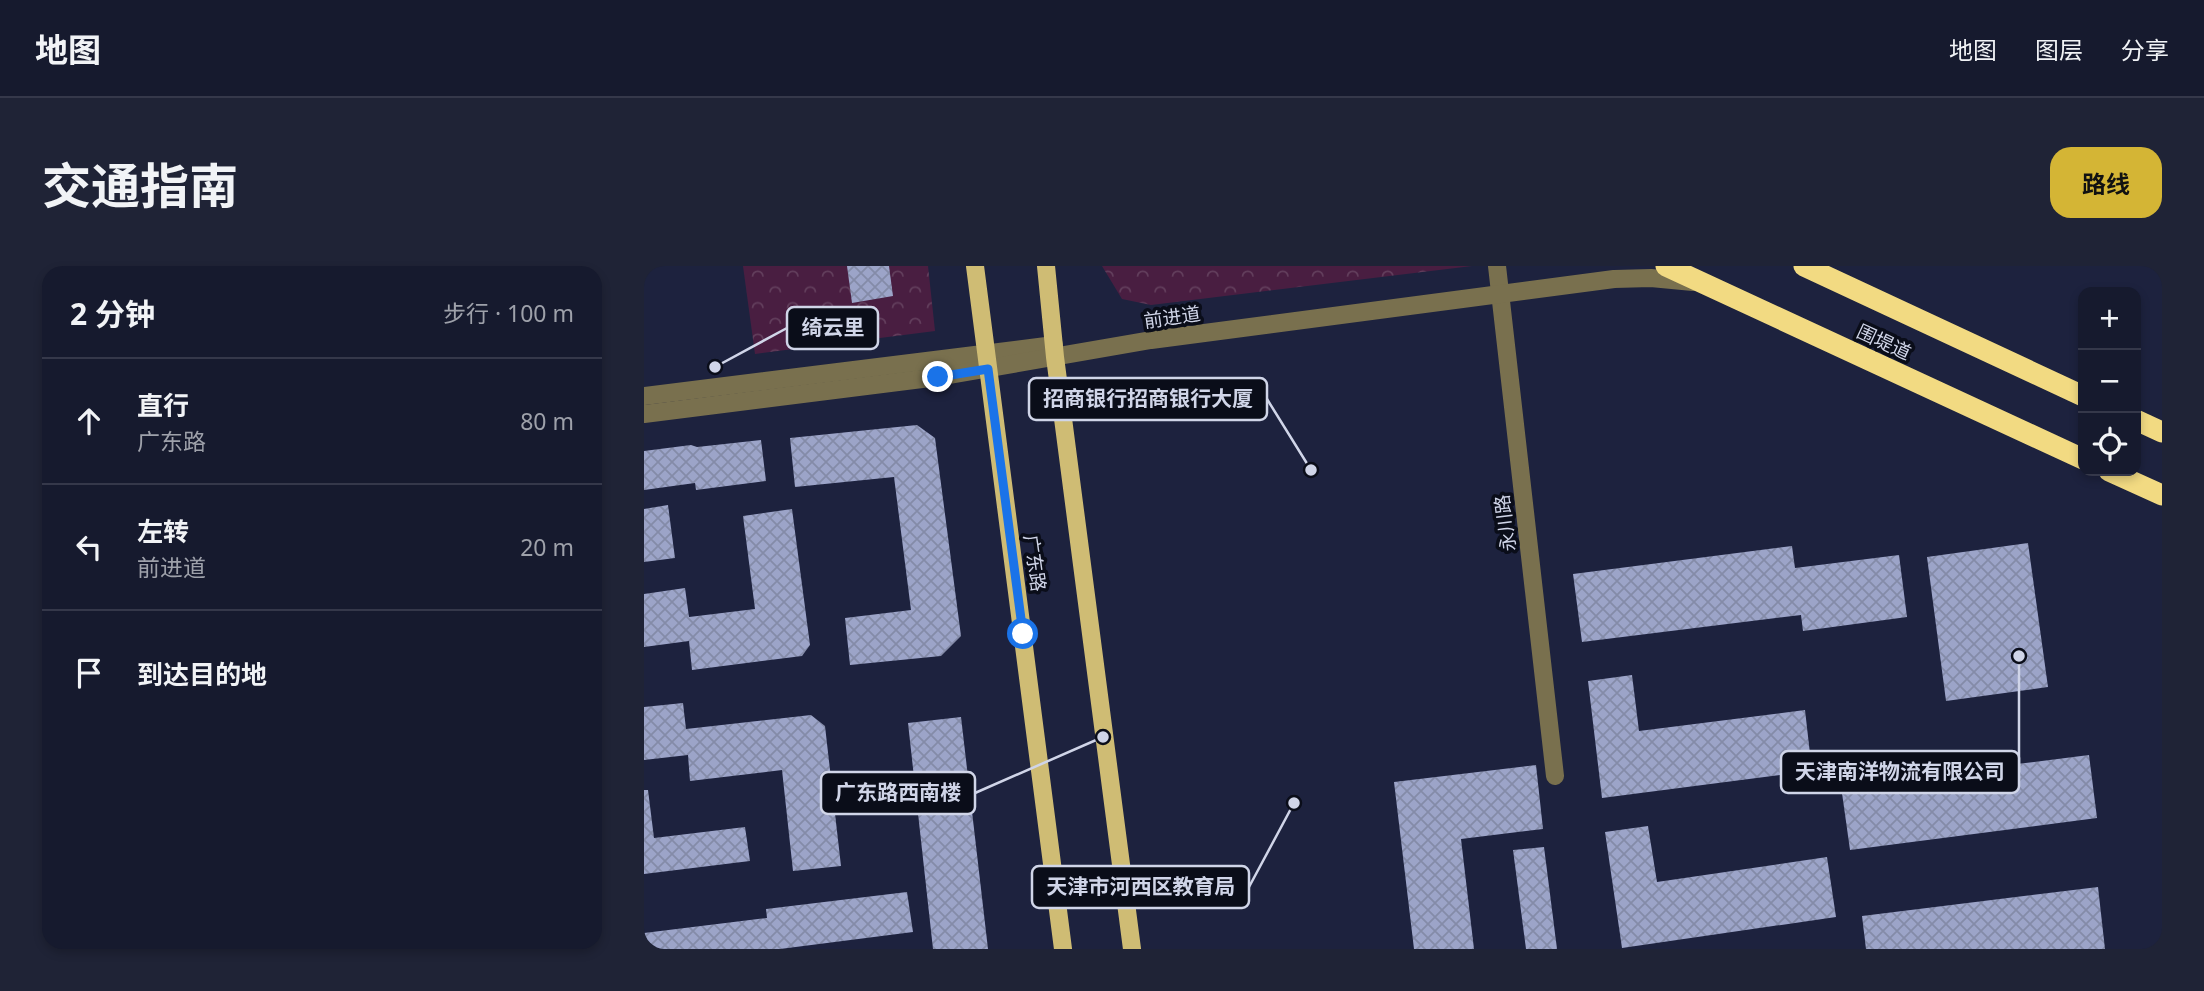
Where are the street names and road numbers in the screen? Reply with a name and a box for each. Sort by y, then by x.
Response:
street label: 前进道 [1142,300,1202,334]
street label: 围堤道 [1853,318,1915,366]
street label: 永川路 [1489,493,1521,553]
street label: 广东路 [1018,533,1052,593]

